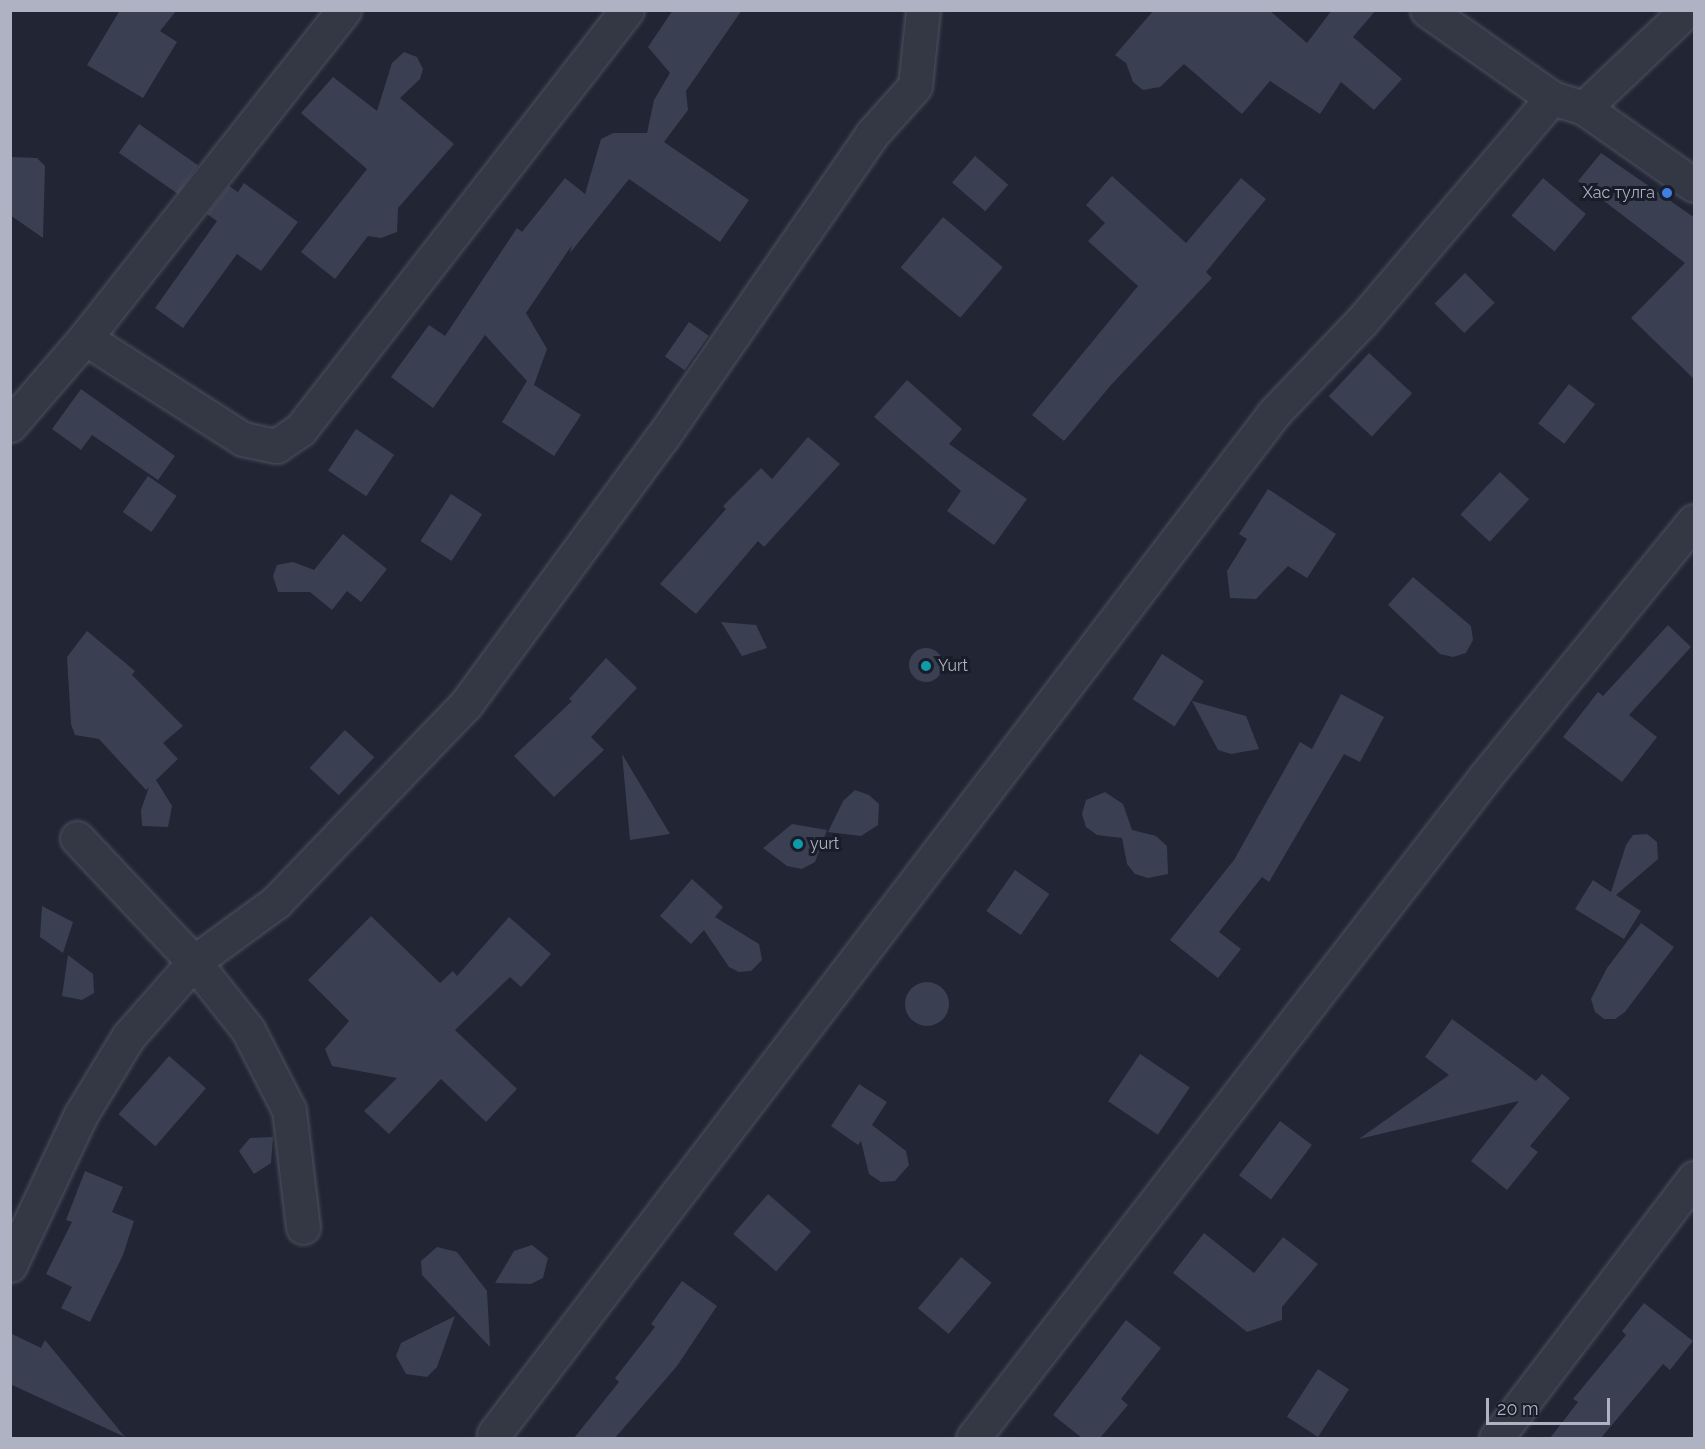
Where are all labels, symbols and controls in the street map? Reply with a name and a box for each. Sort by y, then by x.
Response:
place label: Хас тулга [1583,183,1655,203]
marker: Хас тулга [1660,186,1674,200]
place label: Yurt [938,656,968,676]
marker: Yurt [919,659,933,673]
place label: yurt [810,834,839,854]
marker: yurt [791,837,805,851]
scale bar [1489,1386,1614,1424]
text: 20 m [1497,1398,1539,1419]

